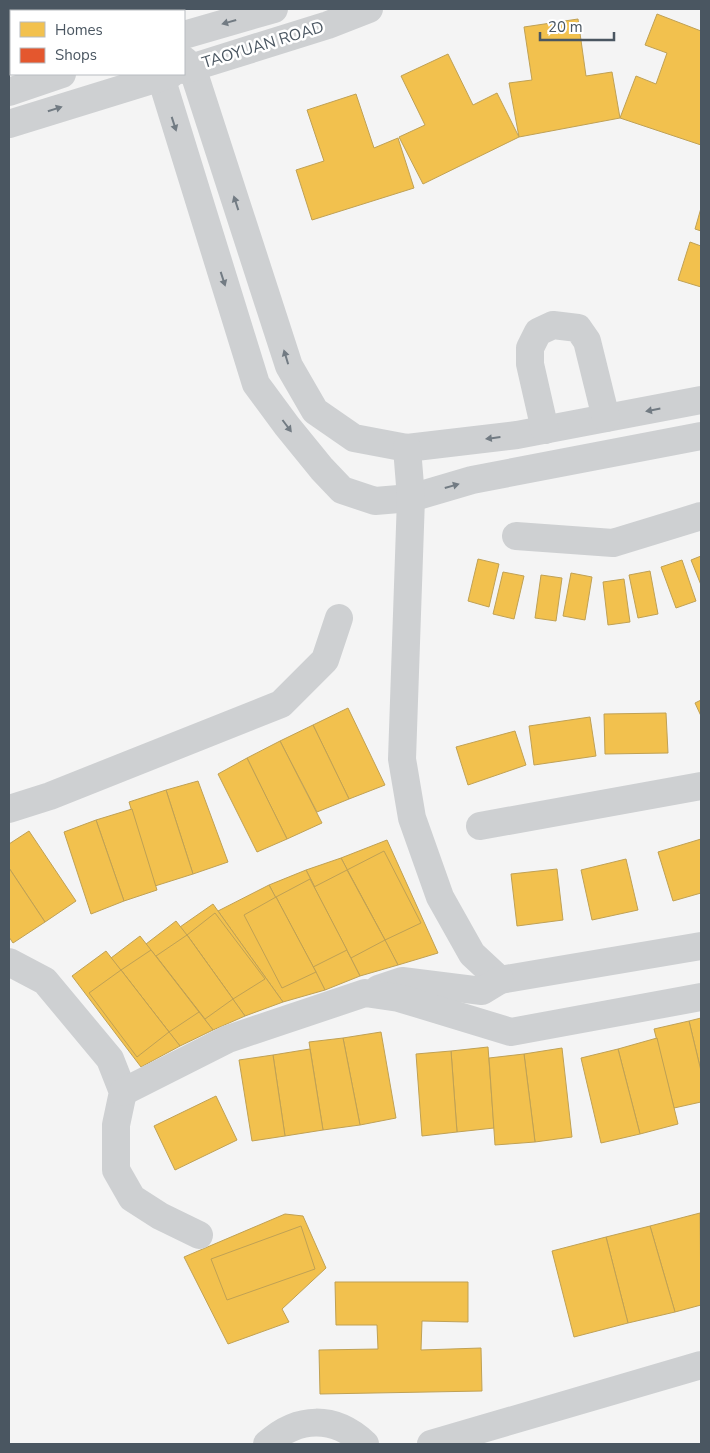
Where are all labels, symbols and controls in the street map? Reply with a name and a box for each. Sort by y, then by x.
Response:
legend [10,10,185,75]
scale bar [540,10,614,42]
street label: TAOYUAN ROAD [199,16,327,74]
text: 20 m [548,17,583,37]
one-way arrow [221,18,237,26]
text: Homes [55,20,103,40]
text: Shops [55,45,97,65]
one-way arrow [48,105,63,113]
one-way arrow [171,116,178,131]
one-way arrow [232,195,239,210]
one-way arrow [220,271,227,286]
one-way arrow [281,349,289,364]
one-way arrow [646,406,661,414]
one-way arrow [281,419,292,432]
one-way arrow [485,434,501,442]
one-way arrow [444,481,459,489]

